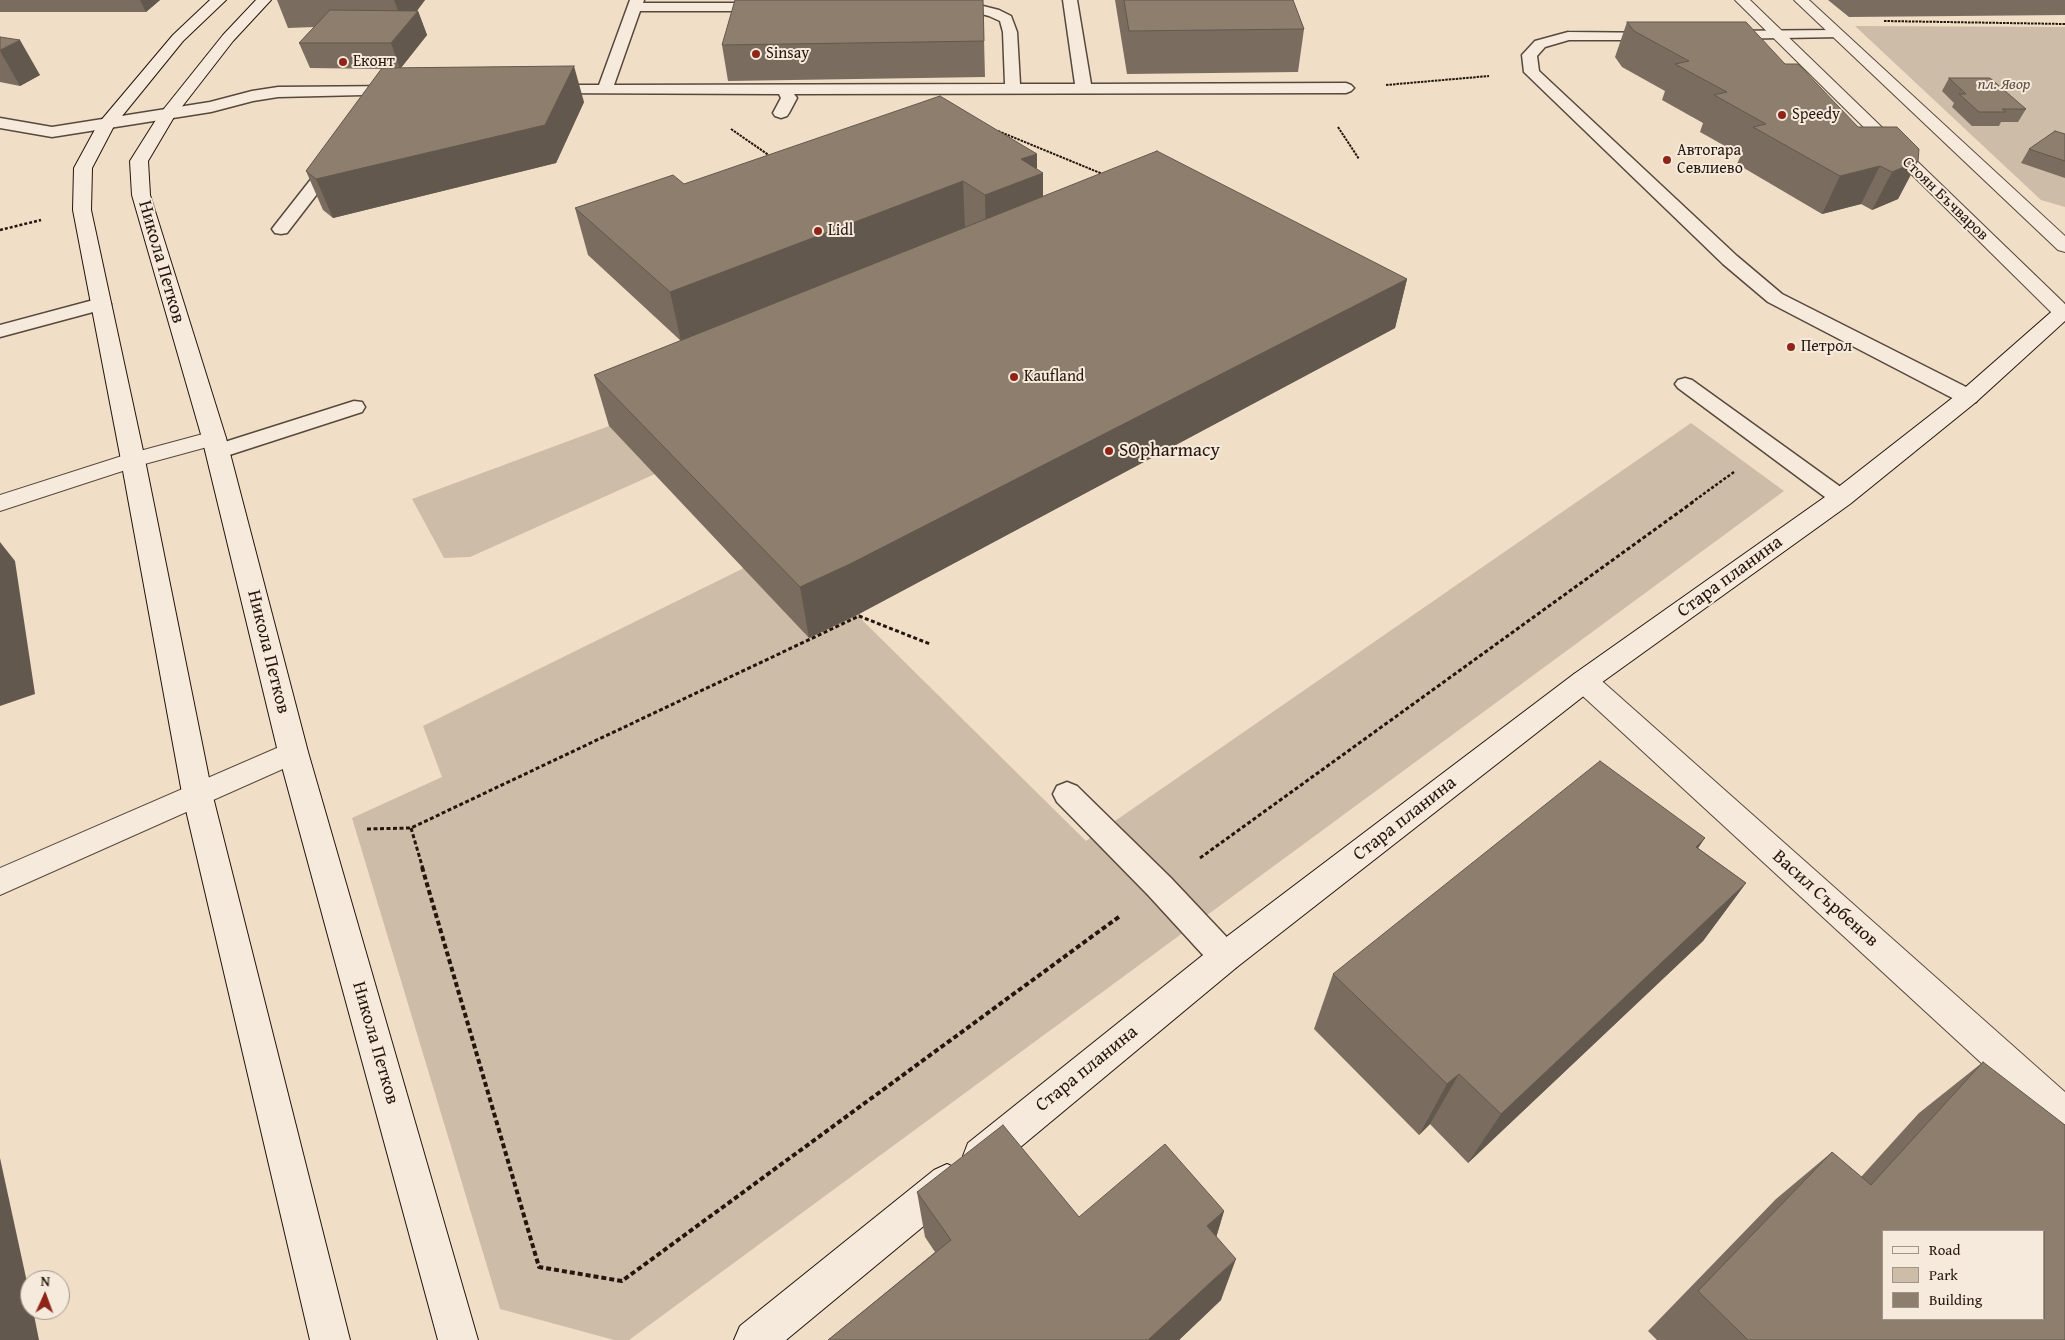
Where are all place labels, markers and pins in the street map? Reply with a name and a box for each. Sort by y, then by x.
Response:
place label: Sinsay [766,44,809,64]
marker: Sinsay [750,48,762,60]
place label: Еконт [353,52,395,72]
marker: Еконт [337,56,349,68]
place label: Speedy [1792,105,1840,125]
marker: Speedy [1776,109,1788,121]
place label: Автогара Севлиево [1677,141,1743,179]
marker: Автогара Севлиево [1661,154,1673,166]
place label: Lidl [828,221,853,241]
marker: Lidl [812,225,824,237]
place label: Петрол [1801,337,1852,357]
marker: Петрол [1785,341,1797,353]
place label: Kaufland [1024,367,1084,387]
marker: Kaufland [1008,371,1020,383]
place label: SOpharmacy [1119,440,1220,462]
marker: SOpharmacy [1103,445,1115,457]

